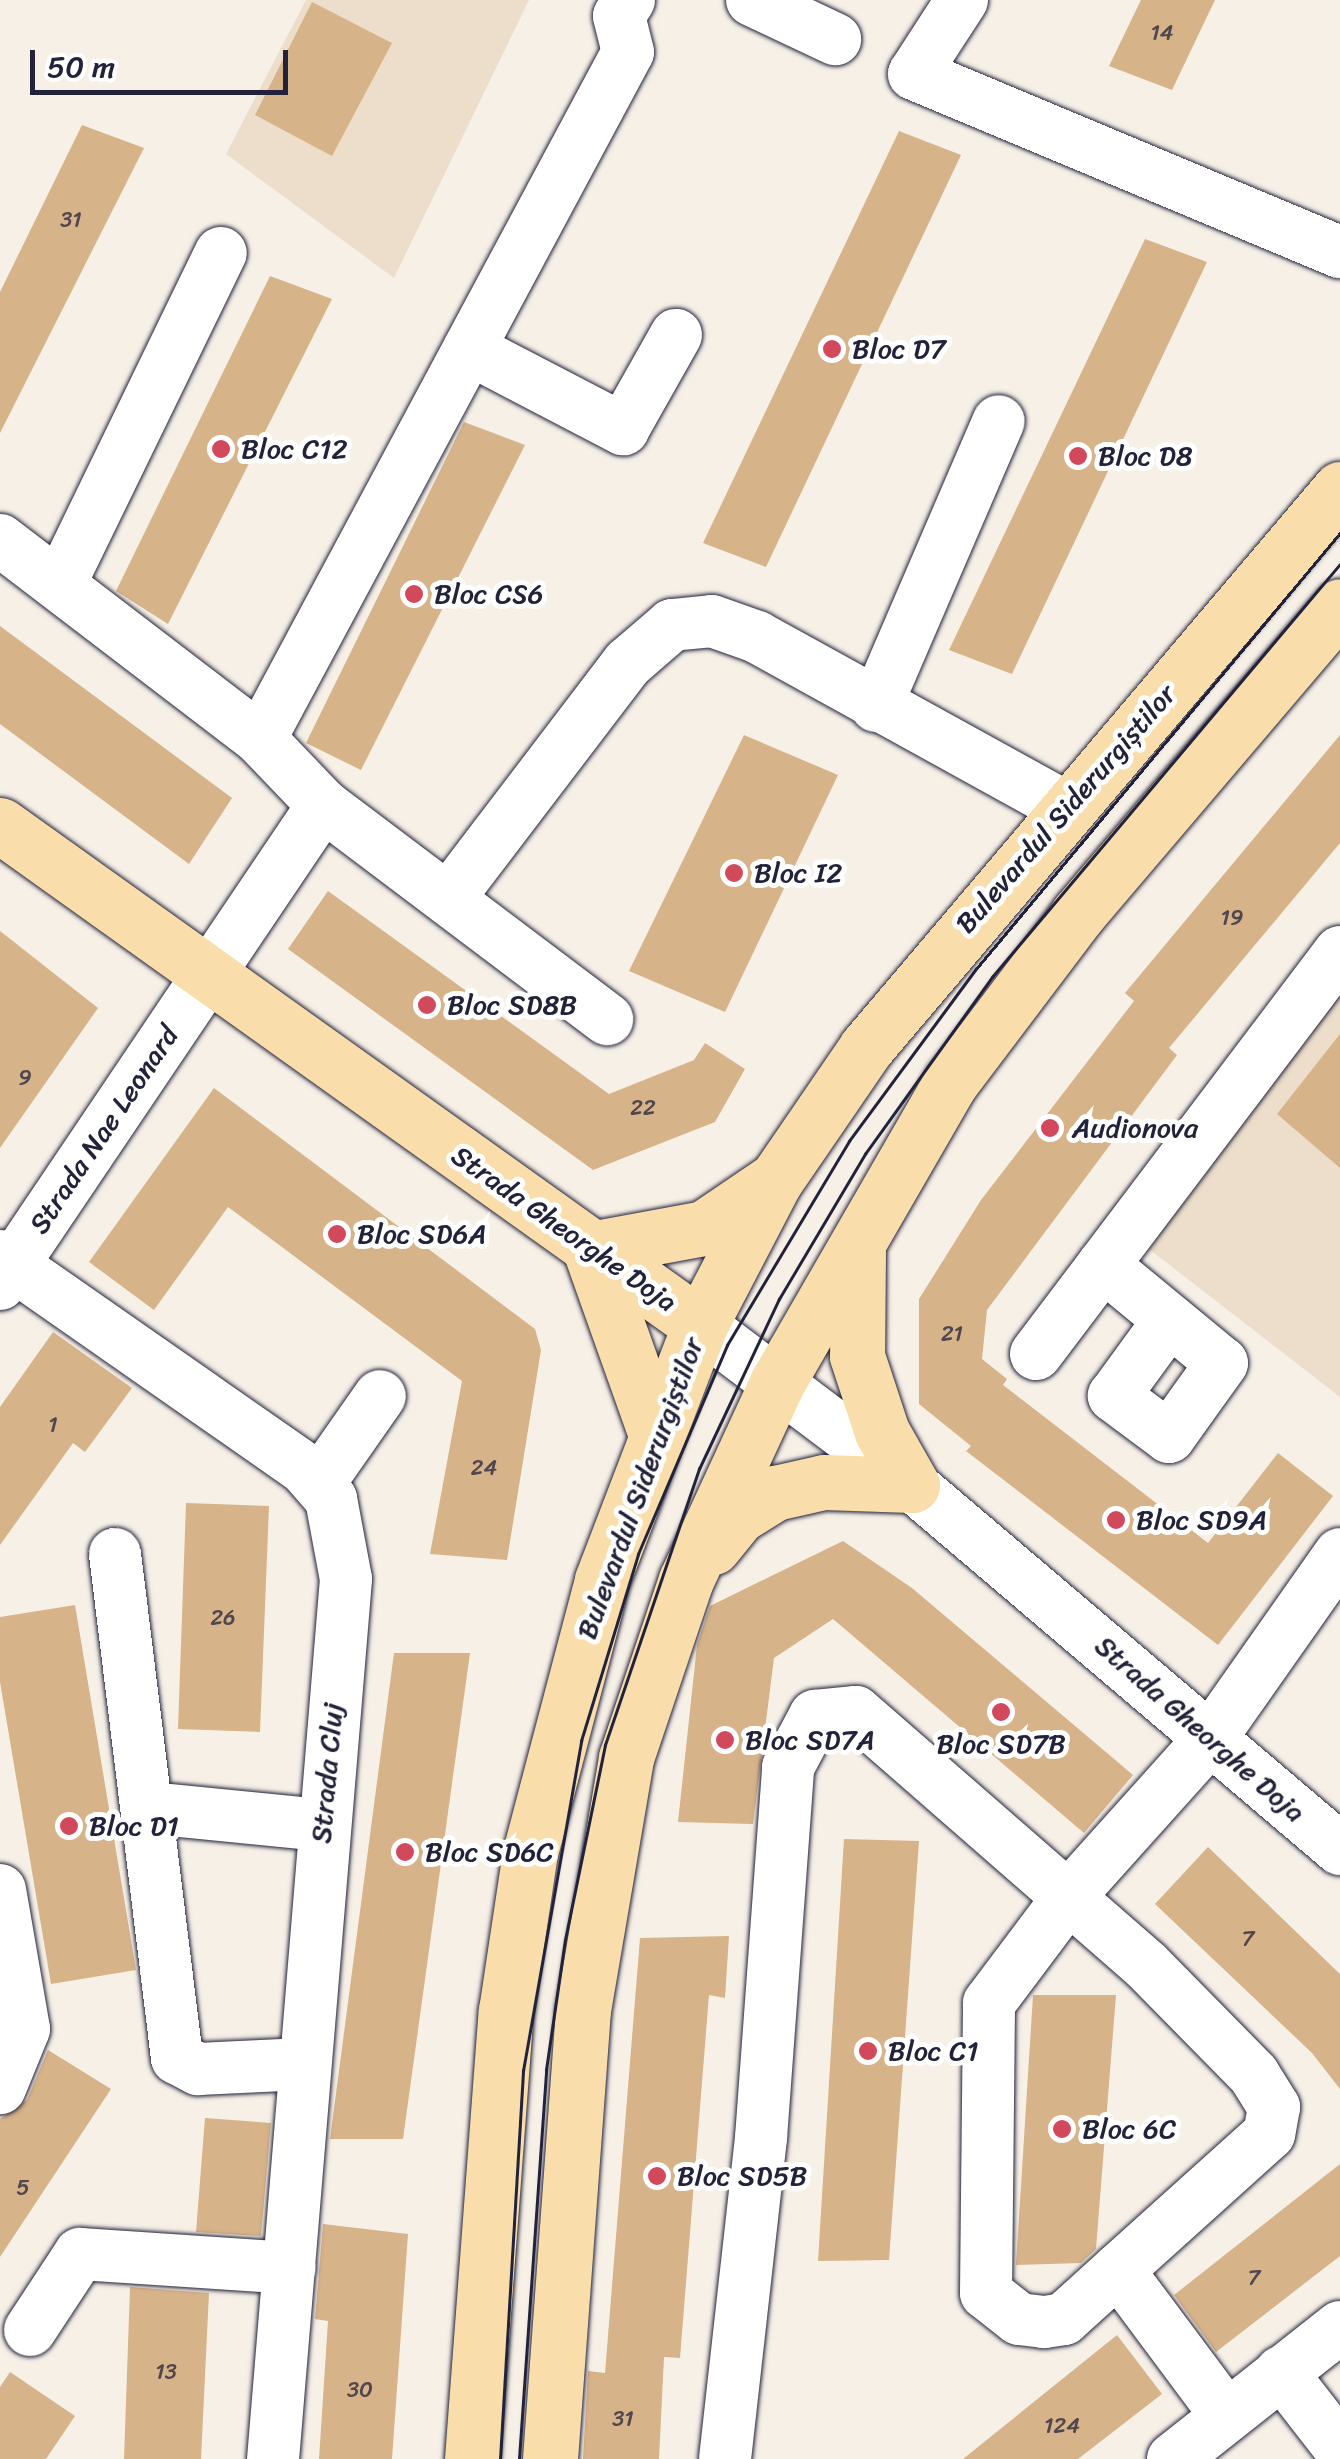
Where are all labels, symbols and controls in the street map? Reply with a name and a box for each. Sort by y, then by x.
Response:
house number: 14 [1150,20,1174,46]
scale bar [35,30,292,92]
text: 50 m [47,40,115,94]
house number: 31 [60,207,82,233]
place label: Bloc D7 [852,332,946,366]
marker: Bloc D7 [821,338,843,360]
place label: Bloc C12 [241,432,348,466]
marker: Bloc C12 [210,438,232,460]
place label: Bloc D8 [1098,439,1193,473]
marker: Bloc D8 [1067,445,1089,467]
place label: Bloc CS6 [434,577,546,611]
marker: Bloc CS6 [403,583,425,605]
street label: Bulevardul Siderurgiștilor [949,678,1183,940]
place label: Bloc I2 [754,856,842,890]
marker: Bloc I2 [723,862,745,884]
house number: 19 [1221,905,1243,931]
place label: Bloc SD8B [447,988,577,1022]
marker: Bloc SD8B [416,994,438,1016]
street label: Strada Nae Leonard [22,1020,186,1240]
house number: 9 [18,1065,32,1091]
house number: 22 [630,1095,656,1121]
place label: Audionova [1072,1111,1198,1145]
marker: Audionova [1037,1115,1063,1141]
street label: Strada Gheorghe Doja [445,1139,683,1319]
place label: Bloc SD6A [357,1217,487,1251]
marker: Bloc SD6A [326,1223,348,1245]
house number: 21 [941,1321,963,1347]
street label: Bulevardul Siderurgiștilor [570,1332,710,1644]
house number: 1 [48,1412,58,1438]
house number: 24 [471,1455,497,1481]
place label: Bloc SD9A [1136,1503,1267,1537]
marker: Bloc SD9A [1105,1509,1127,1531]
house number: 26 [210,1605,236,1631]
street label: Strada Gheorghe Doja [1088,1629,1312,1829]
street label: Strada Cluj [304,1701,350,1845]
marker: Bloc SD7B [990,1701,1012,1723]
place label: Bloc SD7A [745,1723,875,1757]
place label: Bloc SD7B [936,1727,1066,1761]
marker: Bloc SD7A [714,1729,736,1751]
place label: Bloc D1 [89,1809,179,1843]
marker: Bloc D1 [58,1815,80,1837]
place label: Bloc SD6C [425,1835,553,1869]
marker: Bloc SD6C [394,1841,416,1863]
house number: 7 [1242,1926,1254,1952]
place label: Bloc C1 [888,2034,979,2068]
marker: Bloc C1 [857,2040,879,2062]
place label: Bloc 6C [1082,2112,1176,2146]
marker: Bloc 6C [1051,2118,1073,2140]
place label: Bloc SD5B [677,2159,808,2193]
marker: Bloc SD5B [646,2165,668,2187]
house number: 5 [16,2175,30,2201]
house number: 7 [1248,2265,1260,2291]
house number: 13 [155,2359,177,2385]
house number: 30 [347,2377,373,2403]
house number: 31 [612,2406,634,2432]
house number: 124 [1044,2413,1080,2439]

